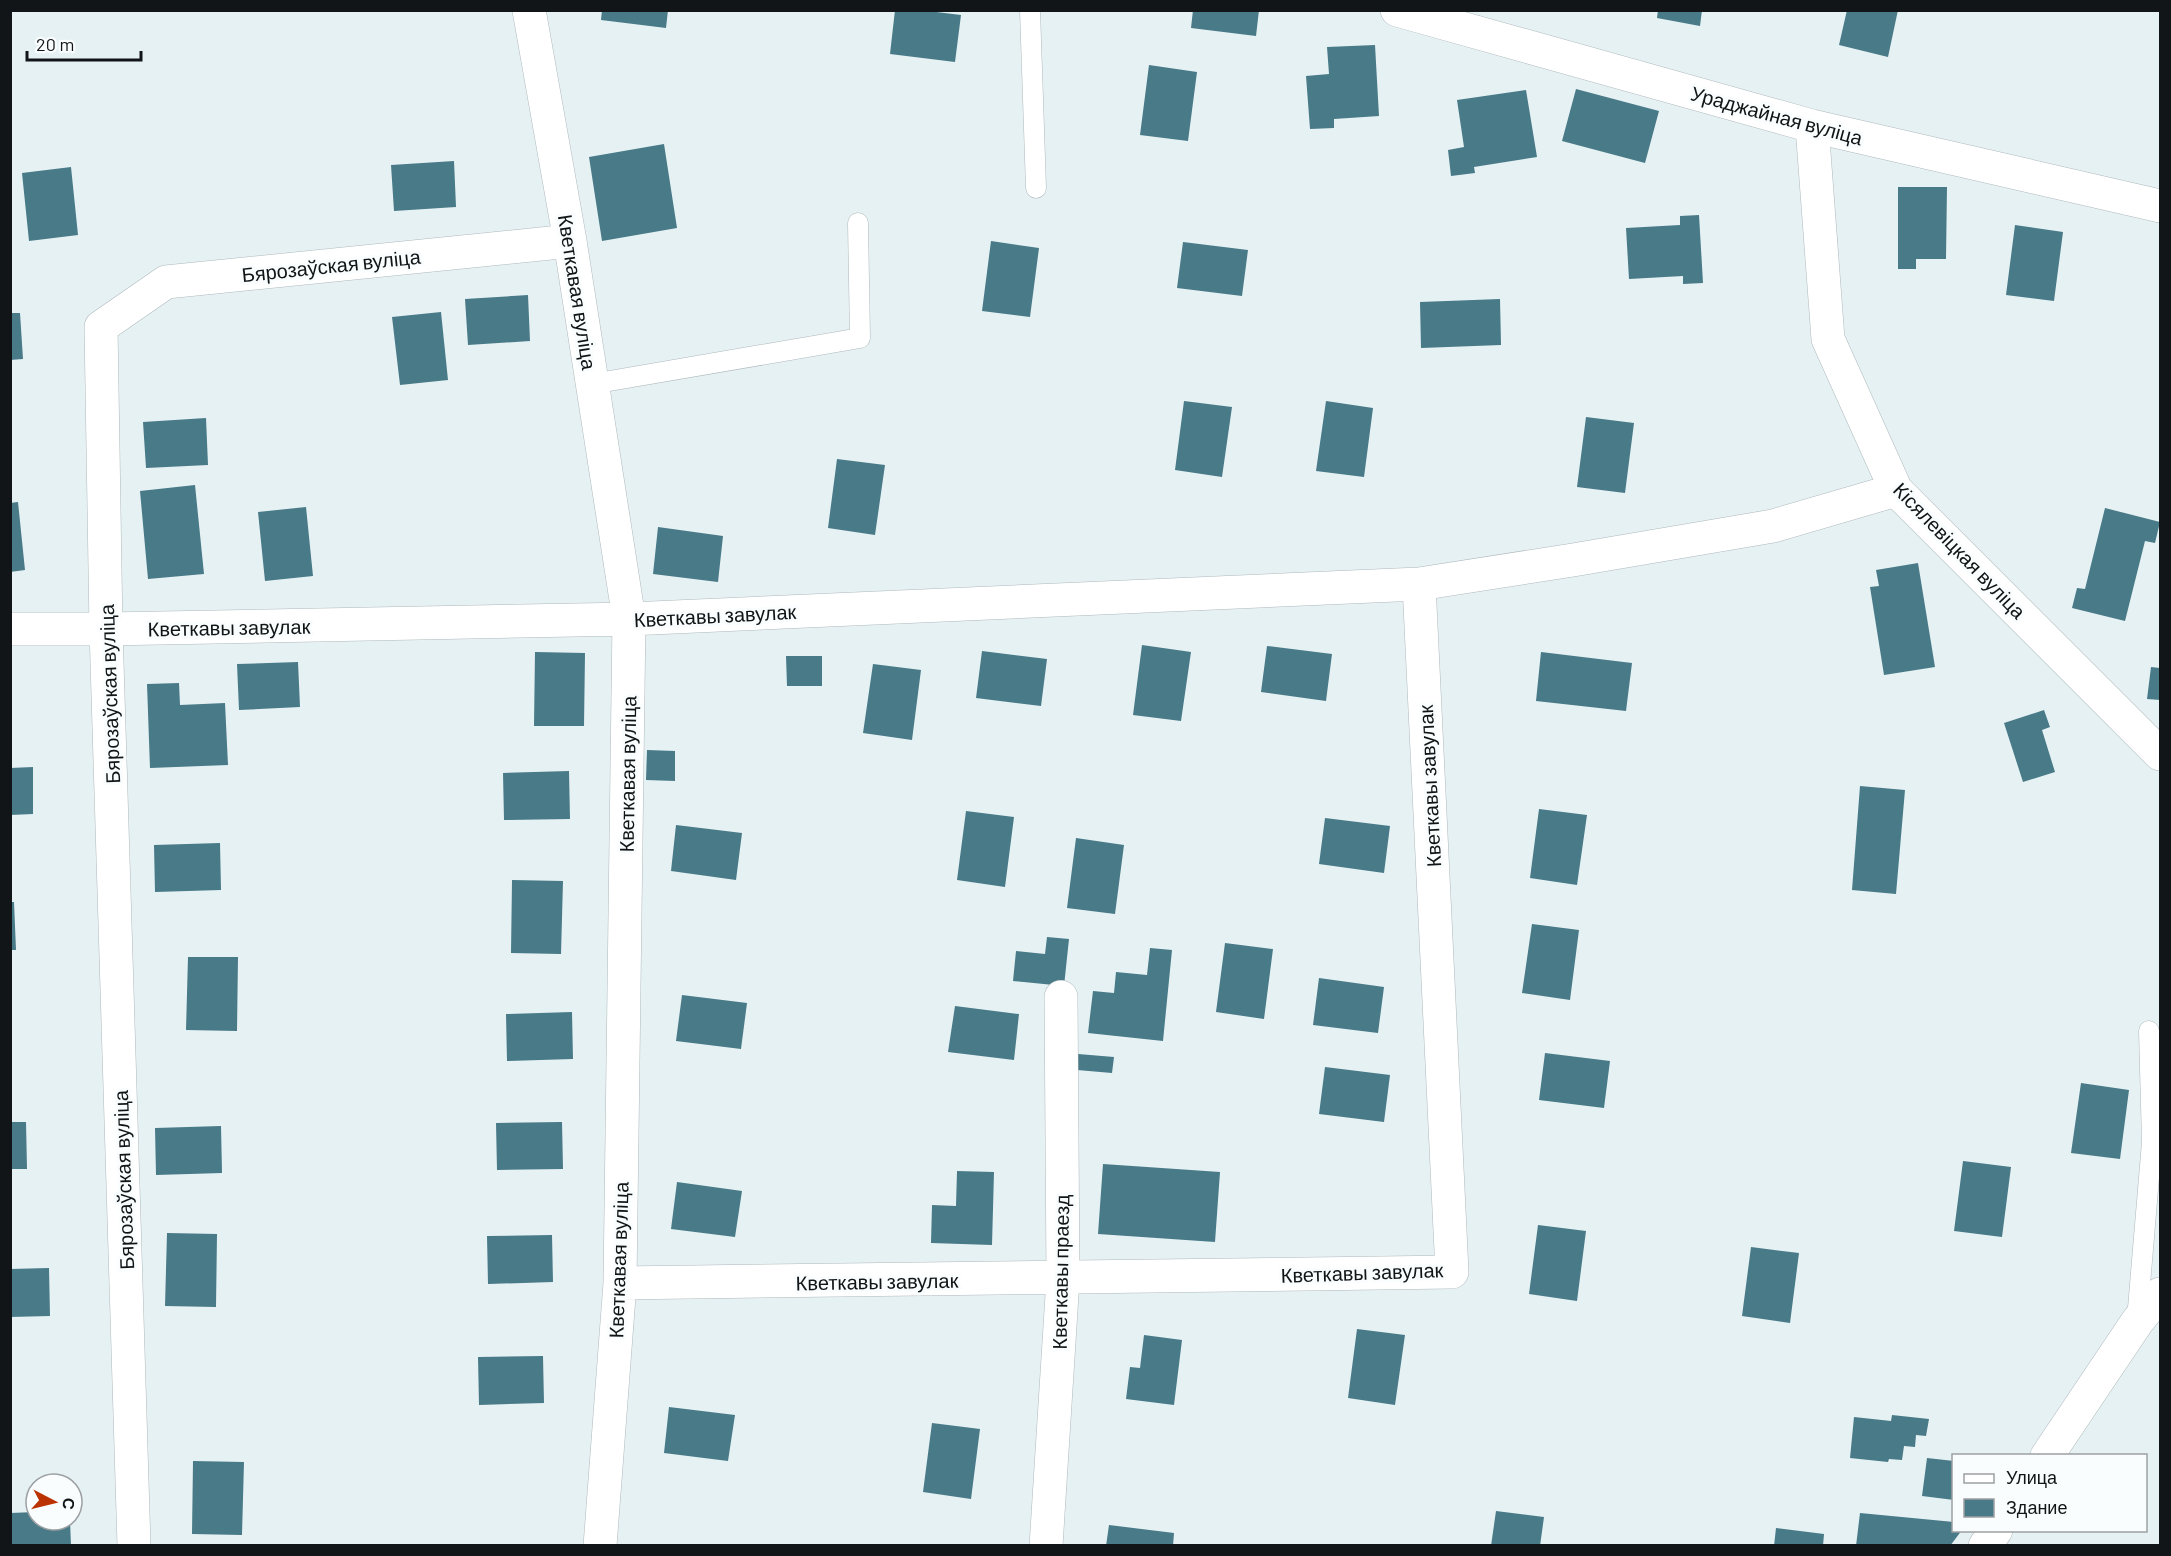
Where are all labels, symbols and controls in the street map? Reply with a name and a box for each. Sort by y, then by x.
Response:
scale bar [27,24,141,62]
text: 20 m [36,33,74,55]
street label: Ураджайная вуліца [1688,81,1866,150]
street label: Кветкавая вуліца [554,213,602,372]
street label: Бярозаўская вуліца [240,244,423,286]
street label: Кісялевіцкая вуліца [1889,477,2032,624]
street label: Кветкавы завулак [633,599,797,631]
street label: Бярозаўская вуліца [94,603,124,784]
street label: Кветкавы завулак [148,614,311,640]
street label: Кветкавая вуліца [614,695,640,853]
street label: Кветкавы завулак [1413,704,1445,868]
street label: Бярозаўская вуліца [108,1089,138,1270]
street label: Кветкавая вуліца [603,1180,633,1339]
street label: Кветкавы праезд [1047,1194,1073,1350]
street label: Кветкавы завулак [1280,1257,1444,1287]
street label: Кветкавы завулак [796,1268,959,1294]
legend [1952,1454,2147,1532]
text: Улица [2006,1466,2058,1488]
north arrow [24,1472,84,1532]
text: Здание [2006,1496,2067,1518]
text: С [59,1497,80,1511]

